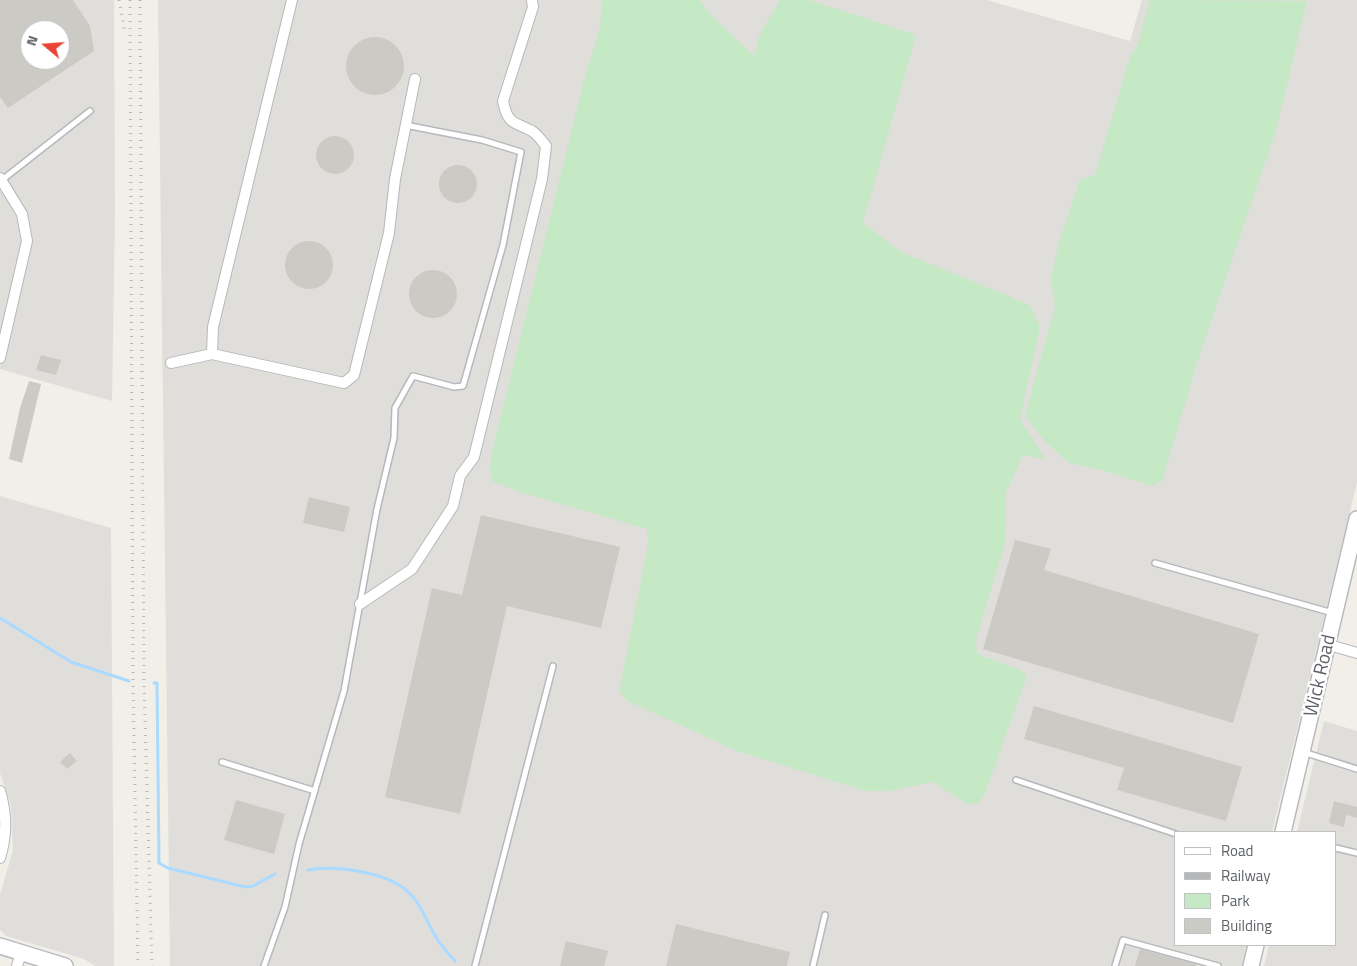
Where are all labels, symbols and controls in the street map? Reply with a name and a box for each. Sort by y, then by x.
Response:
north arrow [20,20,70,70]
text: N [20,33,43,48]
street label: Wick Road [1300,633,1342,719]
legend [1174,831,1337,946]
text: Road [1221,839,1253,862]
text: Railway [1221,864,1271,887]
text: Park [1221,889,1250,912]
text: Building [1221,914,1272,937]

